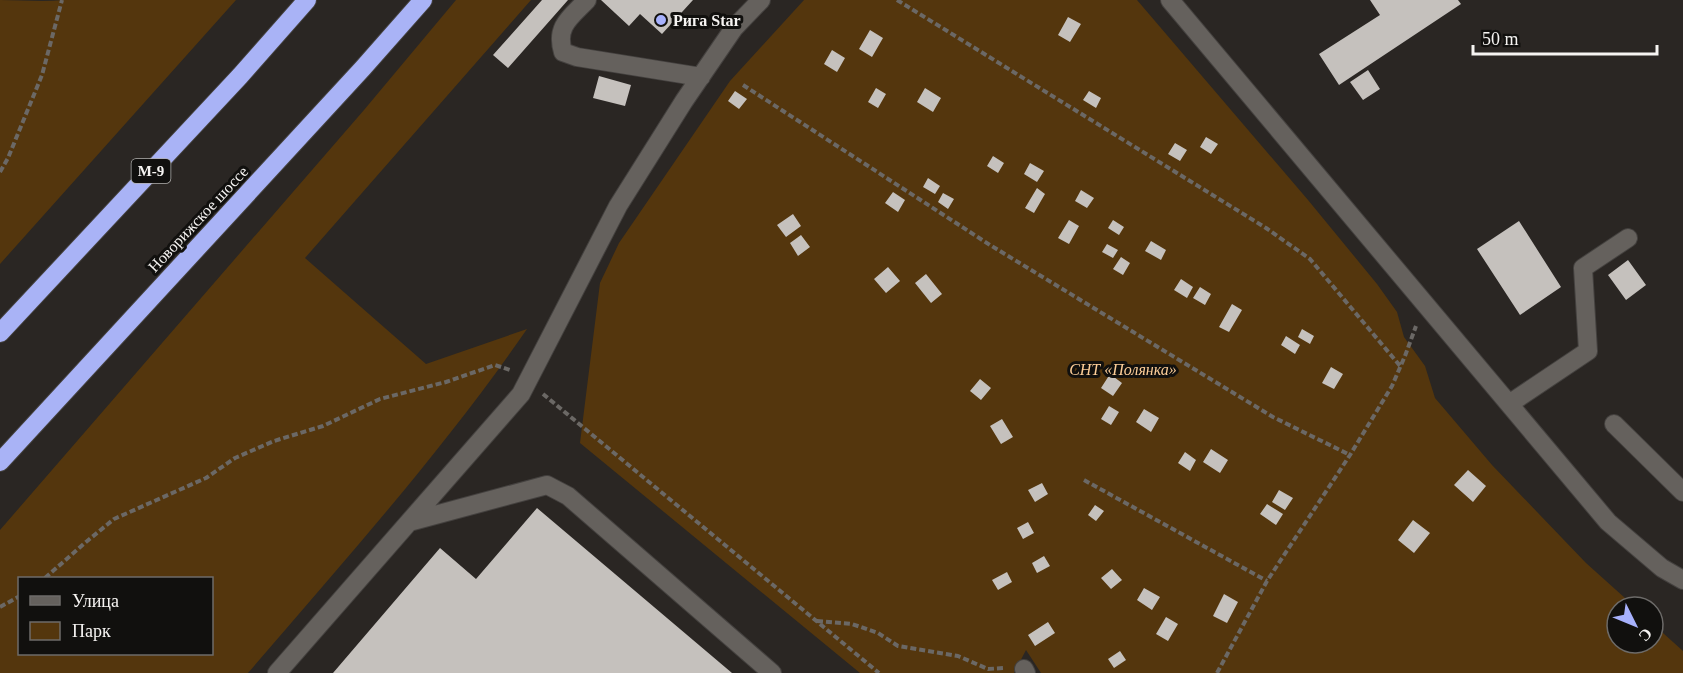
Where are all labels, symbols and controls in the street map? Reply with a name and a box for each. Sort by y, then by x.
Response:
place label: Рига Star [673,12,741,29]
marker: Рига Star [654,13,668,27]
scale bar [1473,18,1658,56]
text: 50 m [1482,29,1519,49]
road number: М-9 [132,159,170,183]
street label: Новорижское шоссе [145,163,252,276]
park label: СНТ «Полянка» [1069,361,1177,378]
legend [18,577,213,655]
text: Улица [72,591,119,611]
north arrow [1605,595,1665,655]
text: Парк [72,621,111,641]
text: С [1635,625,1656,645]

